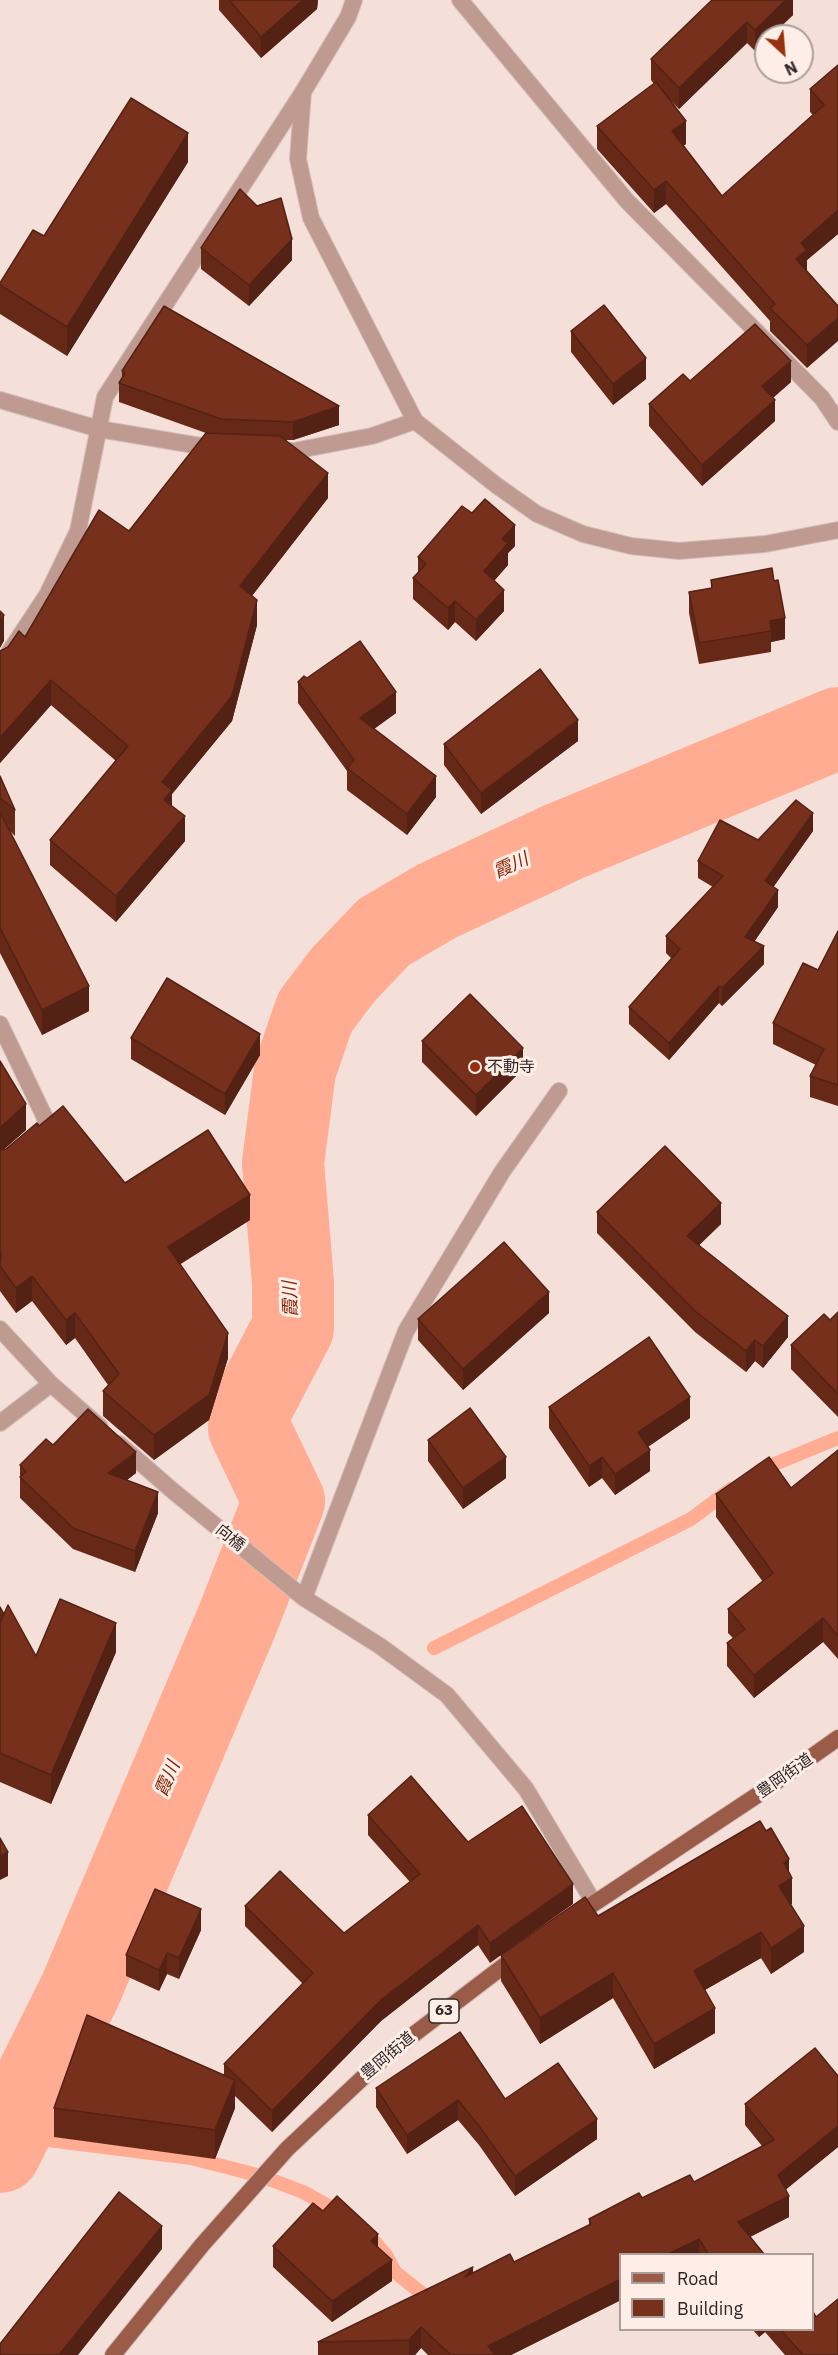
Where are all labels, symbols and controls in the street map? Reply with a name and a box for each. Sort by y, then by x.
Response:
north arrow [754,24,814,84]
text: N [781,57,801,80]
water label: 霞川 [490,849,532,883]
place label: 不動寺 [487,1057,535,1077]
marker: 不動寺 [468,1060,482,1074]
water label: 霞川 [279,1280,303,1318]
street label: 向橋 [212,1520,248,1556]
street label: 豊岡街道 [753,1750,817,1802]
water label: 霞川 [151,1758,185,1800]
road number: 63 [429,1999,459,2023]
street label: 豊岡街道 [357,2028,419,2084]
legend [619,2253,814,2331]
text: Road [677,2267,718,2290]
text: Building [677,2297,743,2320]

